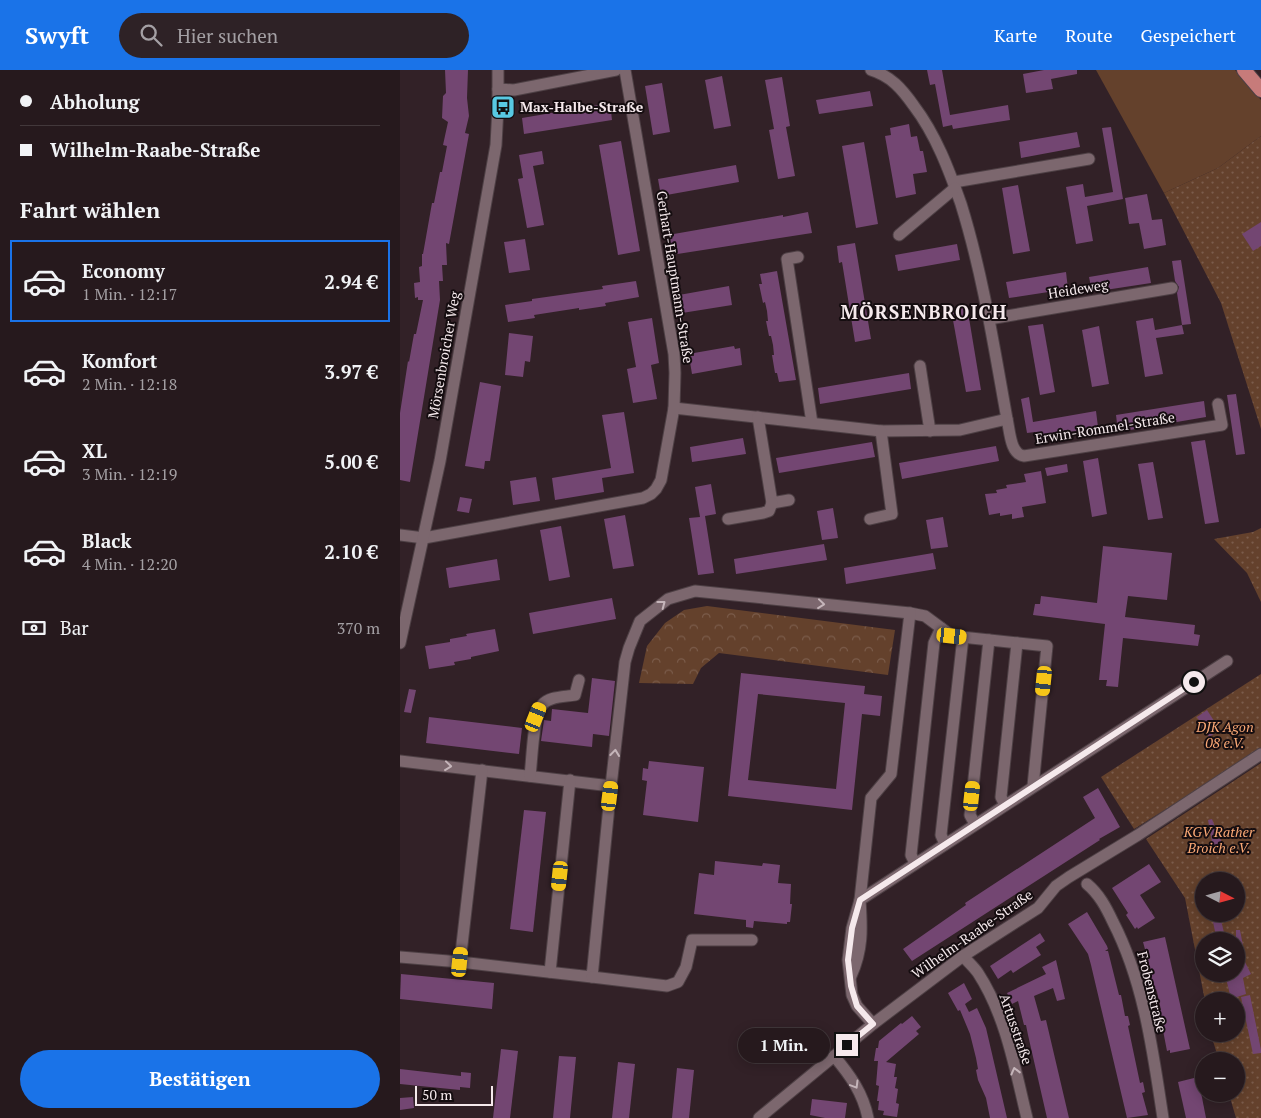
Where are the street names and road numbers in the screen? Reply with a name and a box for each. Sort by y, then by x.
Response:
street label: Gerhart-Hauptmann-Straße [652,189,699,365]
street label: Heideweg [1046,274,1110,303]
street label: Mörsenbroicher Weg [423,289,464,420]
street label: Erwin-Rommel-Straße [1034,407,1176,448]
street label: Wilhelm-Raabe-Straße [907,885,1036,983]
street label: Frobenstraße [1133,949,1172,1035]
street label: Artusstraße [995,991,1037,1067]

